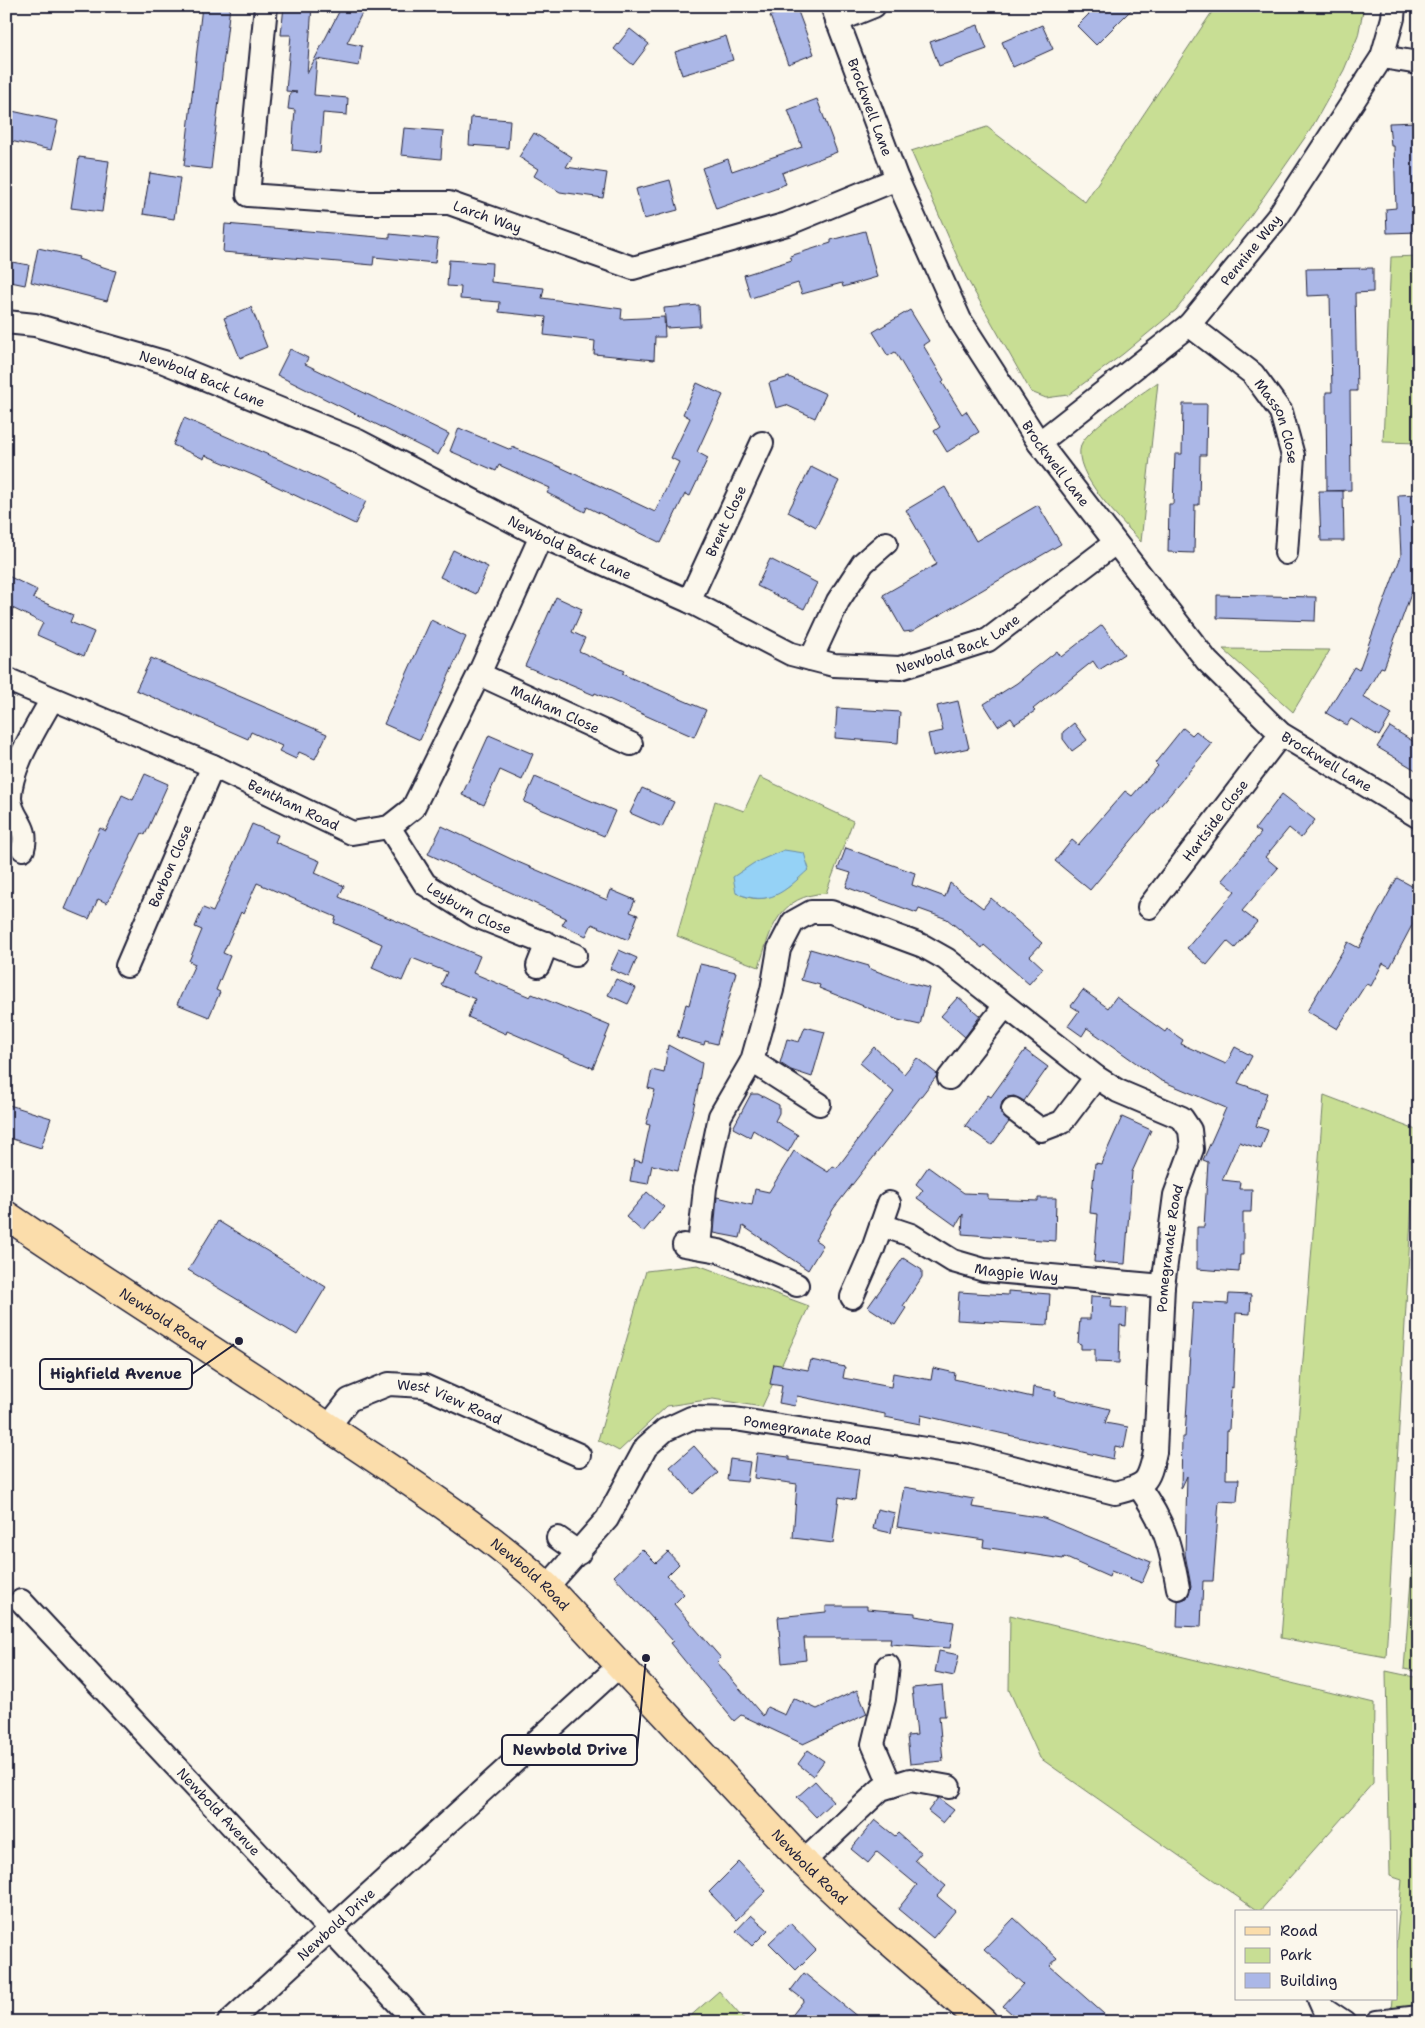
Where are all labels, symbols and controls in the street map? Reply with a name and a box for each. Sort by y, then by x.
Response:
street label: Brockwell Lane [843,56,897,159]
street label: Larch Way [451,196,524,237]
street label: Pennine Way [1216,211,1285,289]
street label: Newbold Back Lane [137,346,268,411]
street label: Masson Close [1250,375,1302,465]
street label: Brockwell Lane [1018,417,1094,510]
street label: Brent Close [702,482,750,560]
street label: Newbold Back Lane [505,511,634,584]
street label: Newbold Back Lane [893,610,1023,678]
street label: Malham Close [508,681,603,737]
street label: Brockwell Lane [1278,727,1376,796]
street label: Bentham Road [245,775,342,835]
street label: Hartside Close [1178,776,1252,865]
street label: Barbon Close [144,822,196,910]
street label: Leyburn Close [423,878,514,938]
street label: Pomegranate Road [1153,1181,1187,1313]
street label: Magpie Way [972,1259,1059,1286]
street label: Newbold Road [116,1284,210,1353]
callout: Highfield Avenue [40,1359,192,1389]
text: Highfield Avenue [50,1364,182,1384]
street label: West View Road [397,1375,505,1429]
street label: Pomegranate Road [742,1411,873,1449]
street label: Newbold Road [487,1534,573,1614]
callout: Newbold Drive [502,1735,637,1765]
text: Newbold Drive [513,1740,627,1760]
street label: Newbold Avenue [173,1764,264,1860]
street label: Newbold Road [768,1825,852,1908]
street label: Newbold Drive [293,1884,379,1964]
legend [1235,1910,1398,2000]
text: Road [1280,1921,1318,1941]
text: Park [1280,1945,1312,1965]
text: Building [1280,1971,1337,1991]

